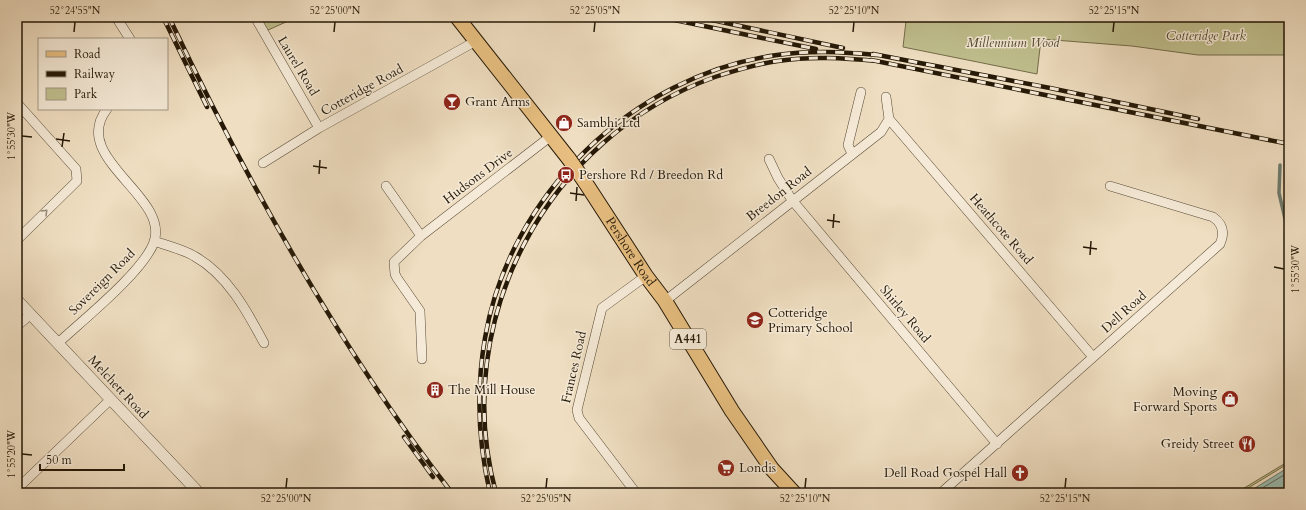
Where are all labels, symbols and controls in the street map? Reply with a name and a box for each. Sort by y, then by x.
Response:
text: 52°24'55"N [50,4,101,18]
text: 52°25'00"N [310,4,361,18]
text: 52°25'05"N [570,4,621,18]
text: 52°25'10"N [829,4,880,18]
text: 52°25'15"N [1089,4,1140,18]
park label: Cotteridge Park [1166,27,1246,45]
street label: Laurel Road [273,33,323,99]
park label: Millennium Wood [966,34,1060,52]
legend [38,38,168,110]
text: Road [74,46,101,62]
street label: Cotteridge Road [318,60,407,120]
text: Railway [74,66,116,82]
text: Park [74,86,98,102]
bar icon: Grant Arms [442,92,462,112]
place label: Grant Arms [465,93,530,111]
text: 1°55'30"W [5,111,19,160]
shop icon: Sambhi Ltd [554,113,574,133]
place label: Sambhi Ltd [577,114,640,132]
street label: Hudsons Drive [439,144,517,208]
street label: Breedon Road [742,163,816,225]
bus stop icon: Pershore Rd / Breedon Rd [556,165,576,185]
place label: Pershore Rd / Breedon Rd [579,166,723,184]
street label: Heathcote Road [965,190,1037,268]
one-way arrow [40,209,47,217]
street label: Pershore Road [601,213,660,290]
text: 1°55'30"W [1289,244,1303,293]
street label: Sovereign Road [65,245,139,319]
street label: Shirley Road [876,281,935,347]
street label: Dell Road [1097,287,1151,337]
place label: Cotteridge Primary School [768,304,853,337]
school or university icon: Cotteridge Primary School [745,310,765,330]
street label: Frances Road [557,329,591,405]
road number: A441 [670,329,706,349]
street label: Melchett Road [84,351,152,423]
building icon: The Mill House [425,380,445,400]
place label: The Mill House [448,381,535,399]
place label: Moving Forward Sports [1133,383,1218,416]
shop icon: Moving Forward Sports [1220,389,1240,409]
text: 1°55'20"W [5,429,19,478]
restaurant icon: Greidy Street [1237,434,1257,454]
place label: Greidy Street [1161,435,1234,453]
scale bar [40,446,124,472]
text: 50 m [46,452,73,468]
supermarket icon: Londis [716,458,736,478]
place label: Londis [739,459,776,477]
church icon: Dell Road Gospel Hall [1010,463,1030,483]
place label: Dell Road Gospel Hall [884,464,1008,482]
text: 52°25'00"N [261,492,312,506]
text: 52°25'05"N [521,492,572,506]
text: 52°25'10"N [780,492,831,506]
text: 52°25'15"N [1040,492,1091,506]

